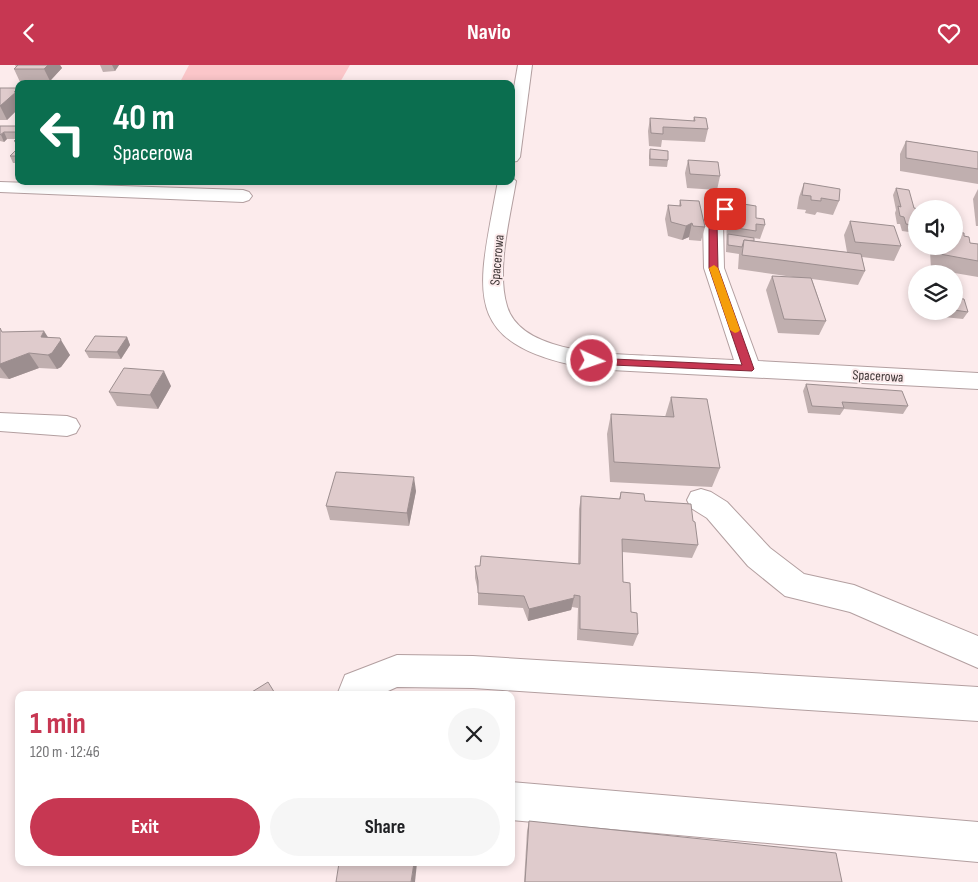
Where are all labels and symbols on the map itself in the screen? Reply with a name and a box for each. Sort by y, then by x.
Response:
pin [704,188,746,230]
street label: Spacerowa [486,234,508,286]
position arrow [565,334,617,386]
street label: Spacerowa [852,366,904,386]

